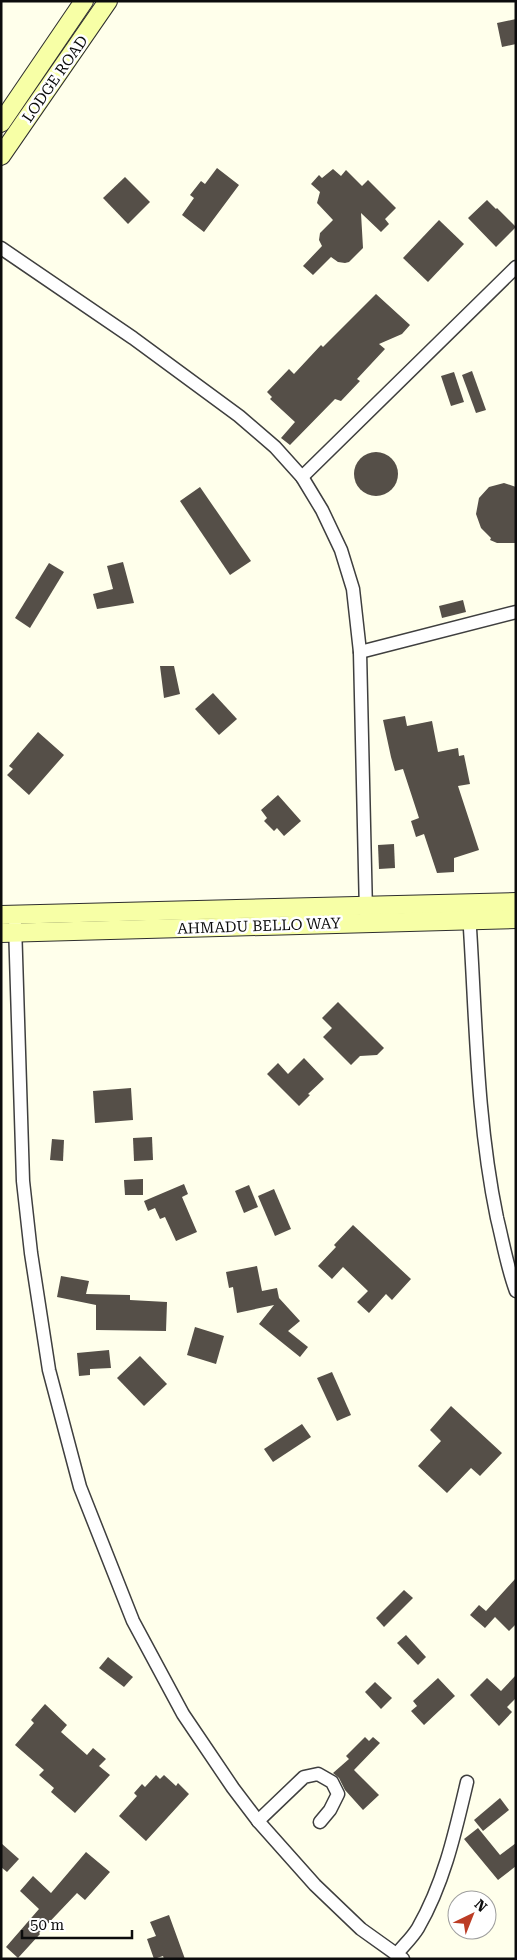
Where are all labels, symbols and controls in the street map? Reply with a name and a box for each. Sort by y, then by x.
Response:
street label: LODGE ROAD [18,32,92,126]
street label: AHMADU BELLO WAY [177,914,342,938]
north arrow [447,1890,497,1940]
text: N [471,1896,490,1915]
scale bar [22,1908,132,1940]
text: 50 m [30,1916,65,1934]

